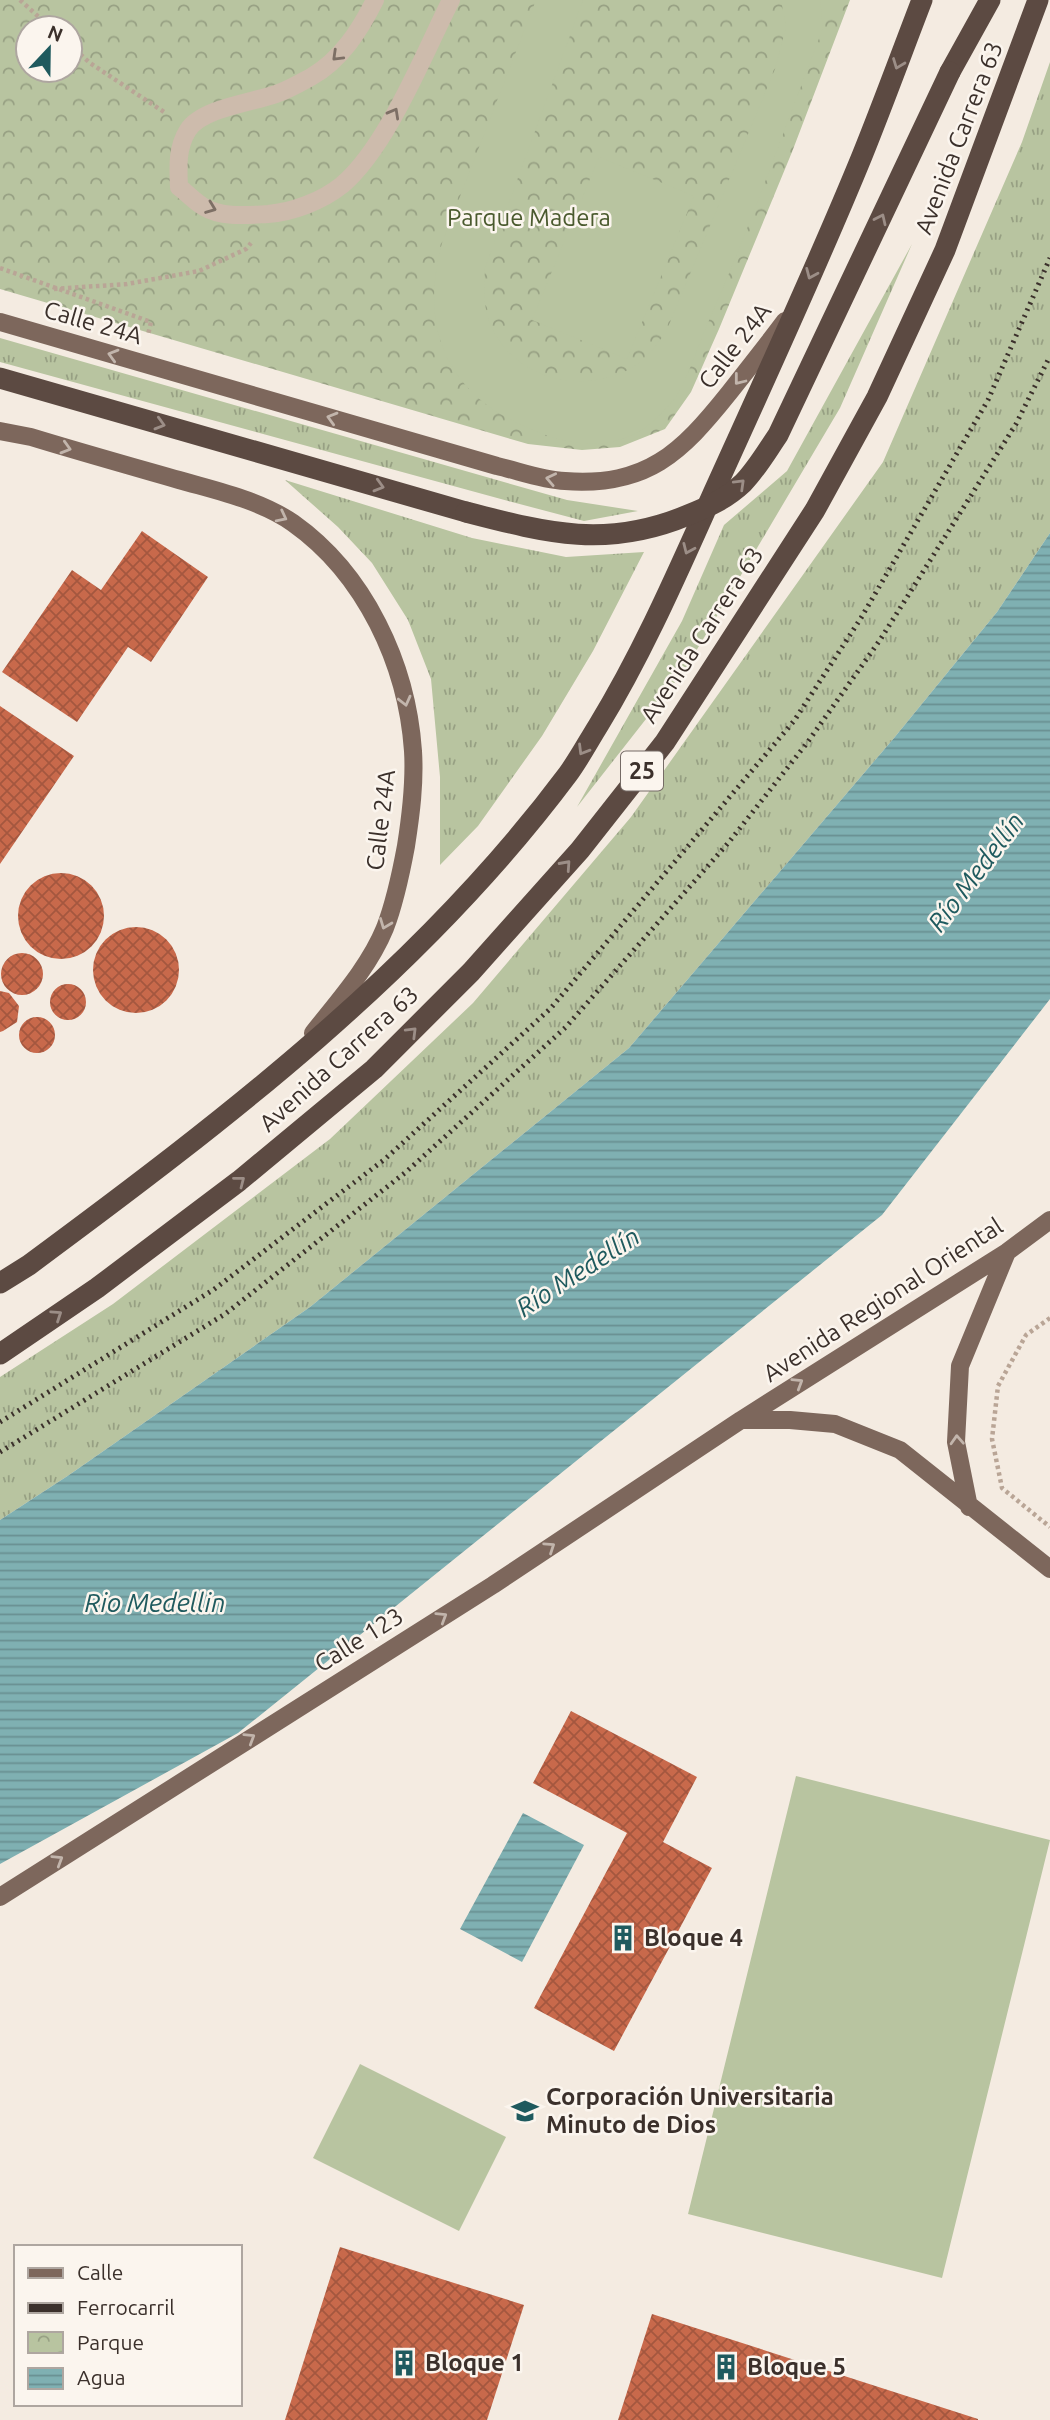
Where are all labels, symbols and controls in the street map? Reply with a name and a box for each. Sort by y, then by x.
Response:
north arrow [14,14,84,84]
text: N [45,20,66,46]
street label: Avenida Carrera 63 [909,38,1008,238]
one-way arrow [332,47,345,60]
one-way arrow [892,57,906,69]
one-way arrow [386,108,399,121]
one-way arrow [204,200,217,214]
park label: Parque Madera [447,204,611,231]
one-way arrow [872,214,886,226]
one-way arrow [805,267,819,279]
street label: Calle 24A [41,296,146,350]
street label: Calle 24A [693,297,777,394]
one-way arrow [107,349,119,363]
one-way arrow [734,373,747,385]
one-way arrow [326,412,338,427]
one-way arrow [154,415,166,430]
one-way arrow [60,439,72,454]
one-way arrow [545,472,557,487]
one-way arrow [372,478,384,493]
one-way arrow [732,480,745,492]
one-way arrow [275,509,287,523]
street label: Avenida Carrera 63 [635,542,768,728]
one-way arrow [682,542,696,554]
one-way arrow [397,695,411,707]
one-way arrow [579,743,592,756]
road number: 25 [621,751,663,790]
street label: Calle 24A [361,768,400,872]
water label: Río Medellín [922,807,1030,937]
one-way arrow [558,860,571,873]
one-way arrow [379,917,393,930]
street label: Avenida Carrera 63 [254,980,424,1137]
one-way arrow [403,1027,416,1040]
one-way arrow [232,1176,244,1189]
street label: Avenida Regional Oriental [758,1212,1007,1387]
water label: Río Medellín [511,1221,645,1322]
one-way arrow [49,1310,62,1323]
one-way arrow [791,1379,804,1392]
one-way arrow [950,1434,965,1445]
one-way arrow [542,1543,555,1556]
water label: Rio Medellin [85,1588,225,1617]
street label: Calle 123 [310,1602,408,1677]
one-way arrow [435,1613,448,1626]
one-way arrow [242,1734,255,1747]
one-way arrow [50,1856,63,1869]
building icon: Bloque 4 [608,1923,638,1953]
place label: Bloque 4 [644,1924,743,1951]
place label: Corporación Universitaria Minuto de Dios [546,2083,834,2138]
school or university icon: Corporación Universitaria Minuto de Dios [510,2096,540,2126]
legend [14,2245,242,2406]
text: Calle [77,2260,123,2284]
text: Ferrocarril [77,2295,175,2319]
text: Parque [77,2330,144,2354]
building icon: Bloque 1 [389,2348,419,2378]
place label: Bloque 1 [425,2349,524,2376]
building icon: Bloque 5 [711,2352,741,2382]
place label: Bloque 5 [747,2353,846,2380]
text: Agua [77,2365,126,2389]

